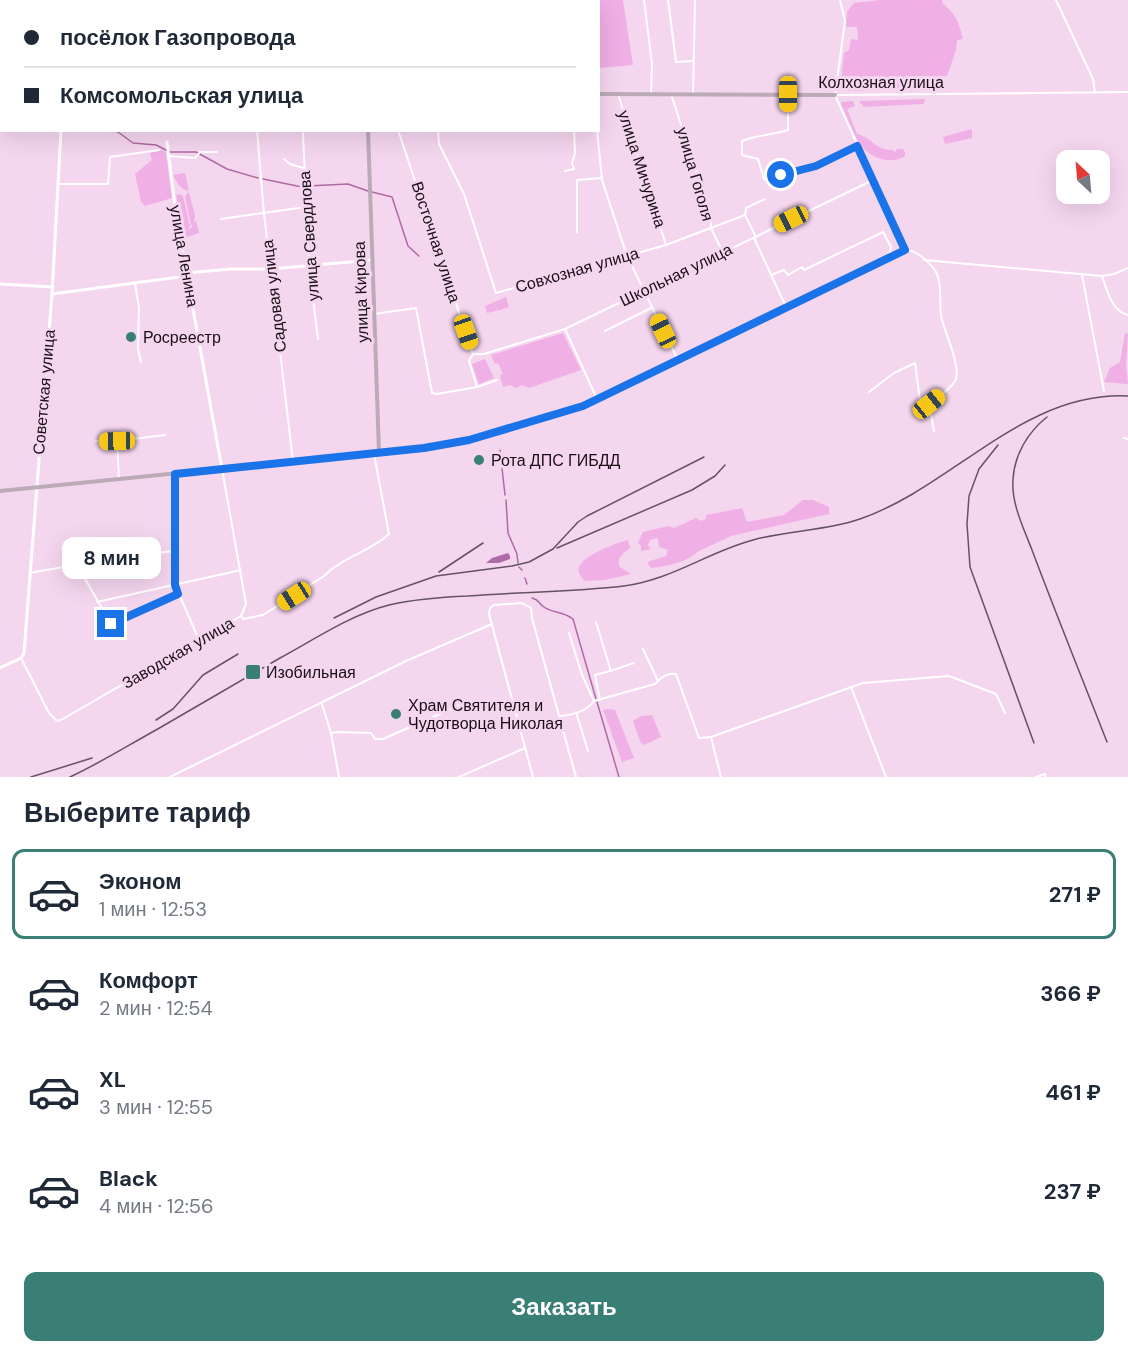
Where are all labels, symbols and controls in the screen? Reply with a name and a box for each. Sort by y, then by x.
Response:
text: посёлок Газопровода [60,23,295,52]
street label: Колхозная улица [818,72,944,93]
car [779,76,797,112]
text: Комсомольская улица [60,81,303,110]
street label: улица Мичурина [613,108,671,230]
street label: улица Гоголя [672,125,718,223]
north arrow [1056,150,1110,204]
map controls [1056,150,1110,204]
route start [767,161,794,188]
street label: улица Свердлова [294,170,324,302]
street label: Восточная улица [407,179,466,305]
street label: улица Ленина [165,203,203,309]
car [771,203,811,235]
street label: Садовая улица [257,239,291,353]
street label: Школьная улица [616,239,736,311]
street label: улица Кирова [349,241,373,343]
street label: Совхозная улица [513,242,641,298]
car [647,311,679,351]
car [452,312,480,352]
place label: Росреестр [143,327,221,348]
street label: Советская улица [28,329,60,455]
marker: Росреестр [124,330,138,344]
car [909,386,949,422]
car [99,432,135,450]
place label: Рота ДПС ГИБДД [491,450,620,471]
marker: Рота ДПС ГИБДД [472,453,486,467]
callout: 8 мин [62,537,160,579]
text: 8 мин [83,545,140,571]
car [274,579,314,613]
route end [97,610,124,637]
street label: Заводская улица [118,612,238,694]
place label: Изобильная [266,662,356,683]
marker: Изобильная [244,663,262,681]
place label: Храм Святителя и Чудотворца Николая [408,695,563,734]
marker: Храм Святителя и Чудотворца Николая [389,707,403,721]
text: Выберите тариф [24,795,251,830]
icon: car [27,867,81,921]
text: Эконом [99,867,182,896]
text: 271 ₽ [1049,880,1101,909]
text: 1 мин · 12:53 [99,896,207,922]
icon: car [27,966,81,1020]
text: Комфорт [99,966,198,995]
text: 366 ₽ [1040,979,1101,1008]
text: 2 мин · 12:54 [99,995,213,1021]
icon: car [27,1065,81,1119]
text: XL [99,1065,126,1094]
text: 461 ₽ [1045,1078,1101,1107]
text: 3 мин · 12:55 [99,1094,213,1120]
icon: car [27,1164,81,1218]
text: Black [99,1164,158,1193]
text: 237 ₽ [1044,1177,1101,1206]
text: 4 мин · 12:56 [99,1193,214,1219]
button: Заказать [24,1272,1104,1341]

